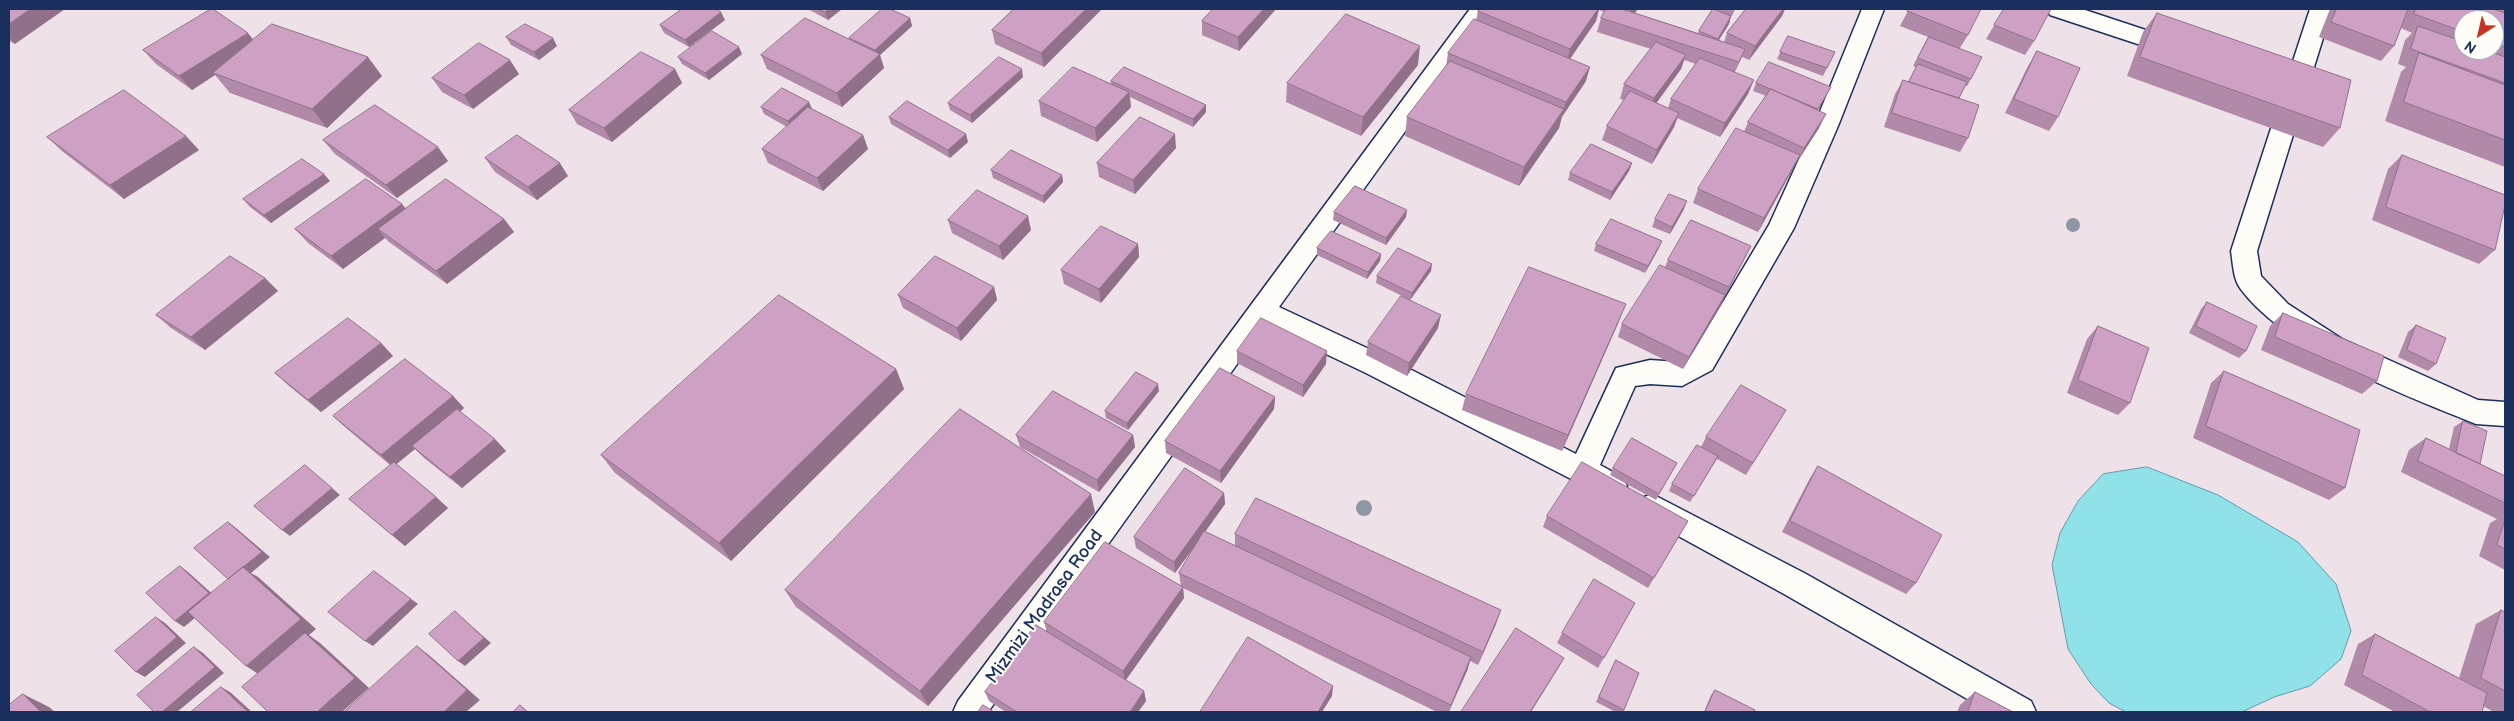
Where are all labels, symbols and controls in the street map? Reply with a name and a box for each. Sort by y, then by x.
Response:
north arrow [2454,10,2504,60]
text: N [2462,37,2480,57]
street label: Mizmizi Madrasa Road [982,526,1108,688]

